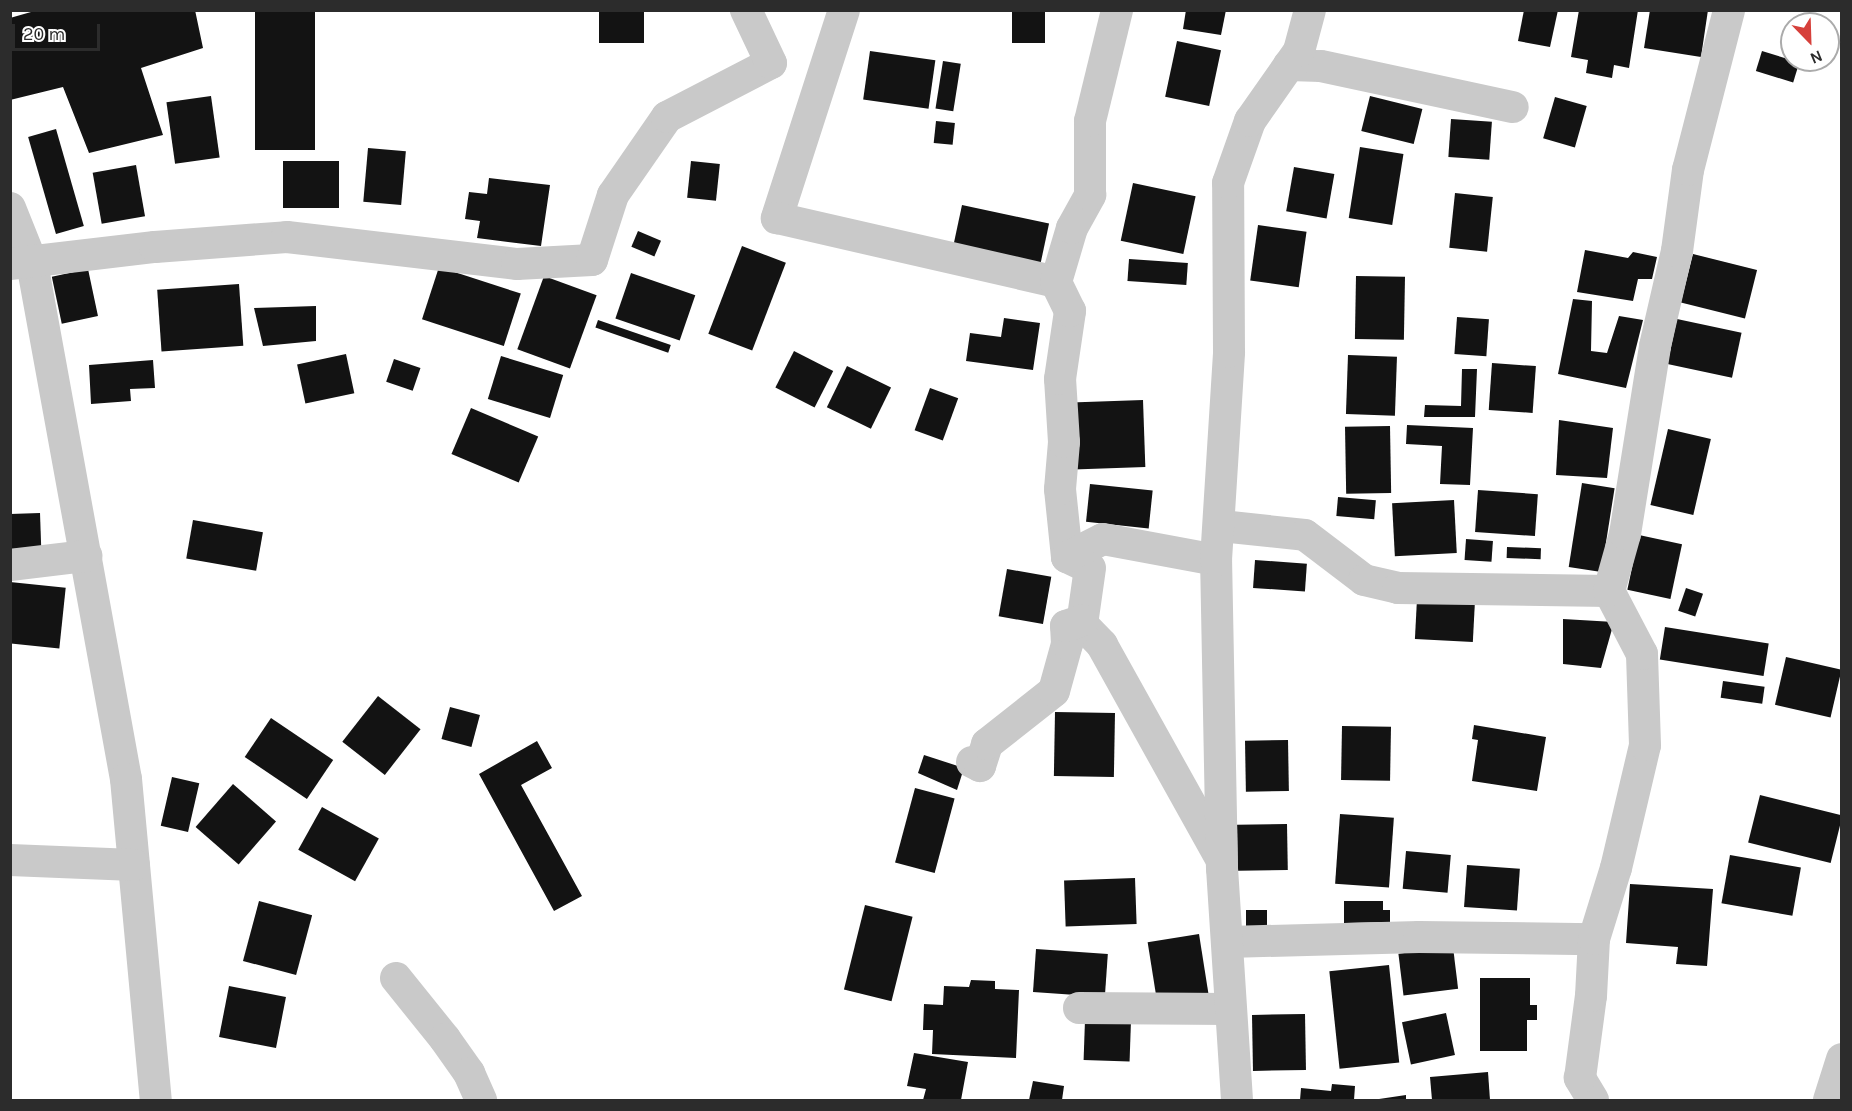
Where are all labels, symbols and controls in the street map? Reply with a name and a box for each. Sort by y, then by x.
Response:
scale bar [15,12,104,50]
north arrow [1780,12,1840,72]
text: 20 m [23,23,65,45]
text: N [1807,46,1825,68]

